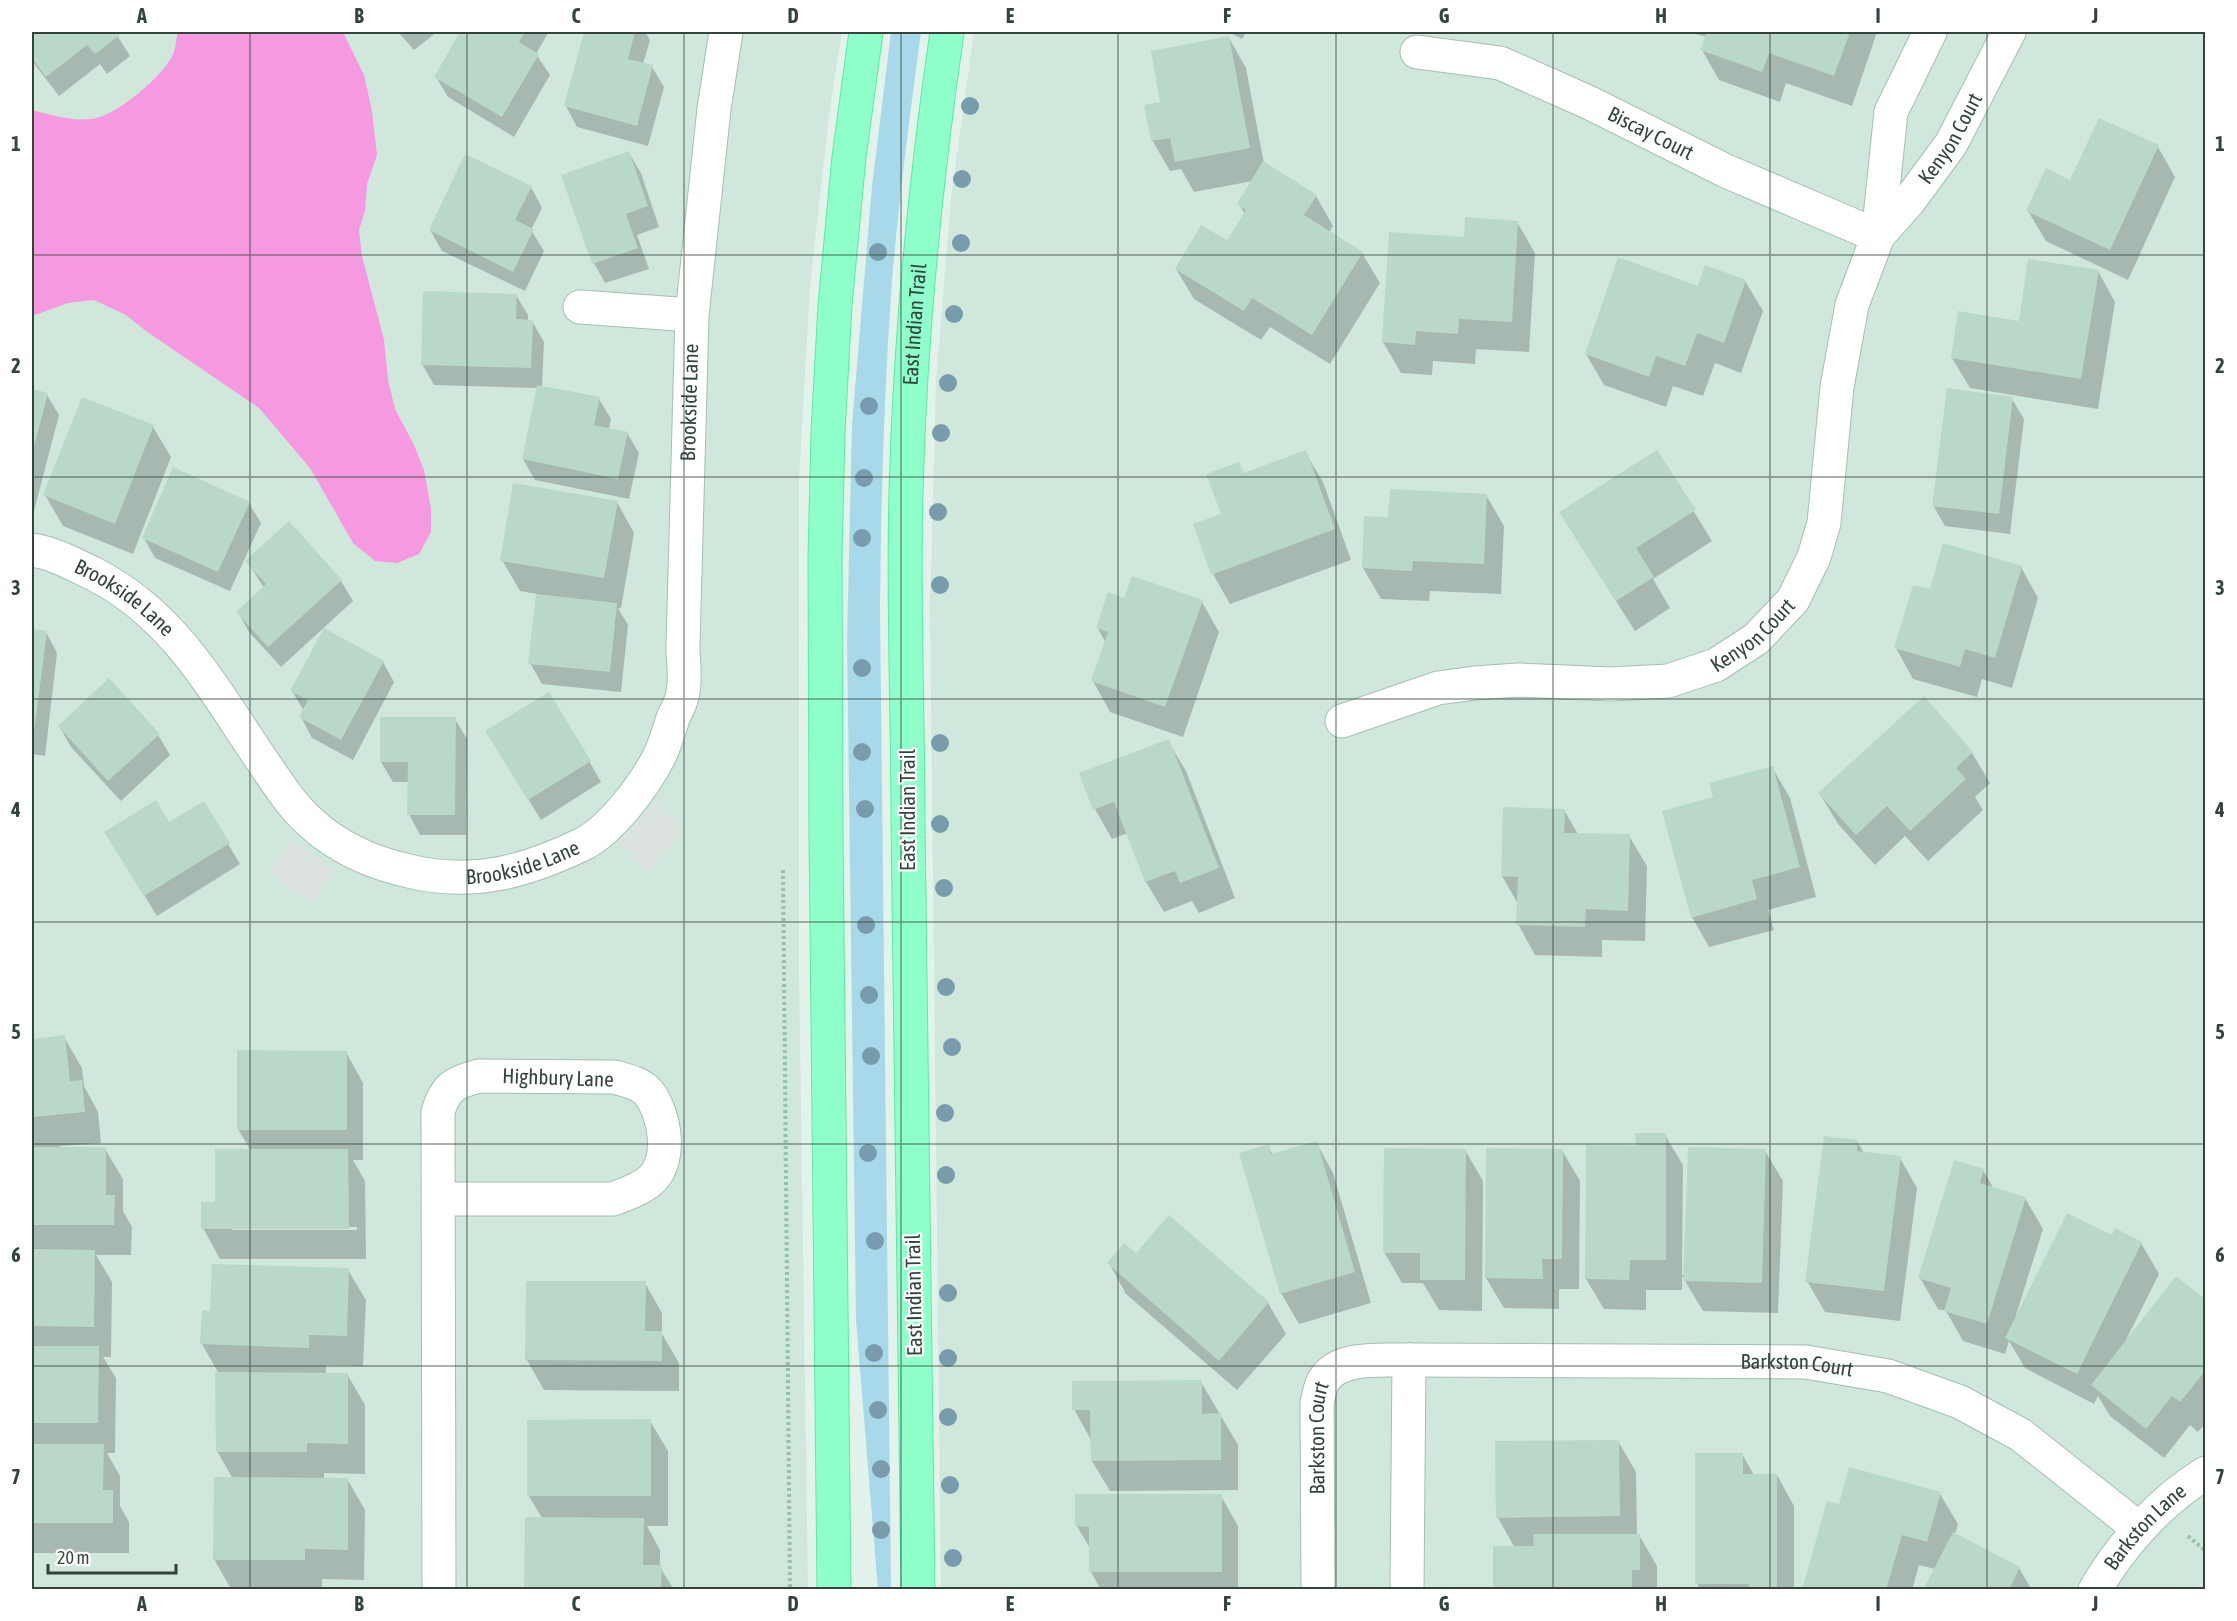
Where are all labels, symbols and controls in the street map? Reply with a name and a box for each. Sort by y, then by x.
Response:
text: A [136,4,147,27]
text: B [354,4,364,27]
text: C [572,4,581,27]
text: D [787,4,799,27]
text: E [1006,4,1015,27]
text: F [1223,4,1231,27]
text: G [1439,4,1450,27]
text: H [1655,4,1667,27]
text: I [1875,4,1881,27]
text: J [2091,4,2098,27]
street label: Kenyon Court [1913,89,1986,188]
street label: Biscay Court [1604,101,1698,164]
text: 1 [11,132,21,155]
text: 1 [2215,132,2225,155]
street label: East Indian Trail [898,262,931,386]
street label: Brookside Lane [675,343,702,462]
text: 2 [11,354,21,377]
text: 2 [2215,354,2225,377]
street label: Brookside Lane [71,553,180,641]
text: 3 [11,576,21,599]
text: 3 [2215,576,2225,599]
street label: Kenyon Court [1706,593,1799,676]
street label: East Indian Trail [895,749,919,871]
text: 4 [10,798,21,821]
text: 4 [2214,798,2225,821]
street label: Brookside Lane [465,834,583,888]
text: 5 [11,1020,21,1043]
text: 5 [2215,1020,2225,1043]
street label: Highbury Lane [502,1063,614,1091]
street label: East Indian Trail [900,1233,926,1356]
text: 6 [11,1243,21,1266]
text: 6 [2215,1243,2225,1266]
street label: Barkston Court [1740,1349,1855,1381]
street label: Barkston Court [1304,1378,1333,1495]
text: 7 [11,1465,21,1488]
text: 7 [2215,1465,2225,1488]
street label: Barkston Lane [2098,1478,2190,1574]
scale bar [48,1537,176,1575]
text: 20 m [57,1547,89,1568]
text: A [136,1592,147,1615]
text: B [354,1592,364,1615]
text: C [572,1592,581,1615]
text: D [787,1592,799,1615]
text: E [1006,1592,1015,1615]
text: F [1223,1592,1231,1615]
text: G [1439,1592,1450,1615]
text: H [1655,1592,1667,1615]
text: I [1875,1592,1881,1615]
text: J [2091,1592,2098,1615]

